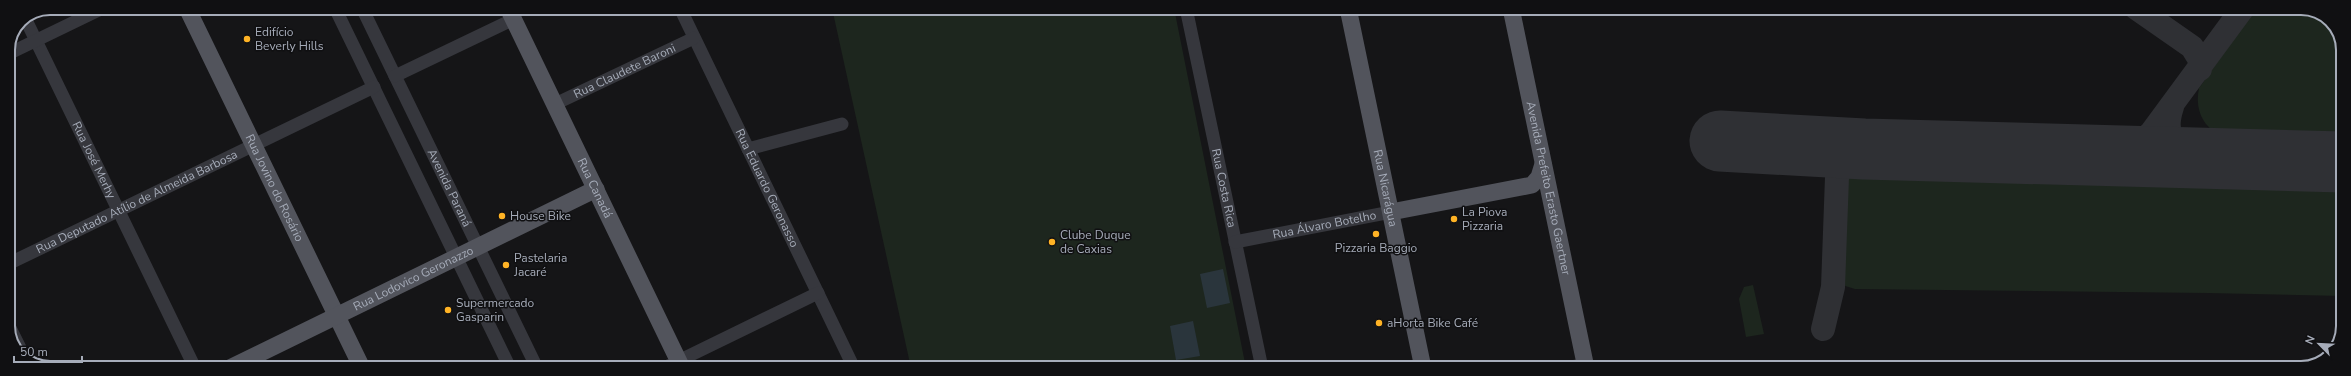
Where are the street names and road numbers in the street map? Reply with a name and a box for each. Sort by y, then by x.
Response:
street label: Rua Claudete Baroni [571,40,678,102]
street label: Avenida Prefeito Erasto Gaertner [1523,100,1575,277]
street label: Rua José Merhy [68,119,120,202]
street label: Rua Eduardo Geronasso [732,126,803,250]
street label: Rua Jovino do Rosário [242,131,307,245]
street label: Rua Deputado Atílio de Almeida Barbosa [33,146,240,257]
street label: Avenida Paraná [424,146,475,229]
street label: Rua Costa Rica [1208,147,1240,229]
street label: Rua Nicarágua [1370,148,1401,228]
street label: Rua Canadá [574,155,616,221]
street label: Rua Álvaro Botelho [1271,207,1378,243]
street label: Rua Lodovico Geronazzo [350,242,476,315]

